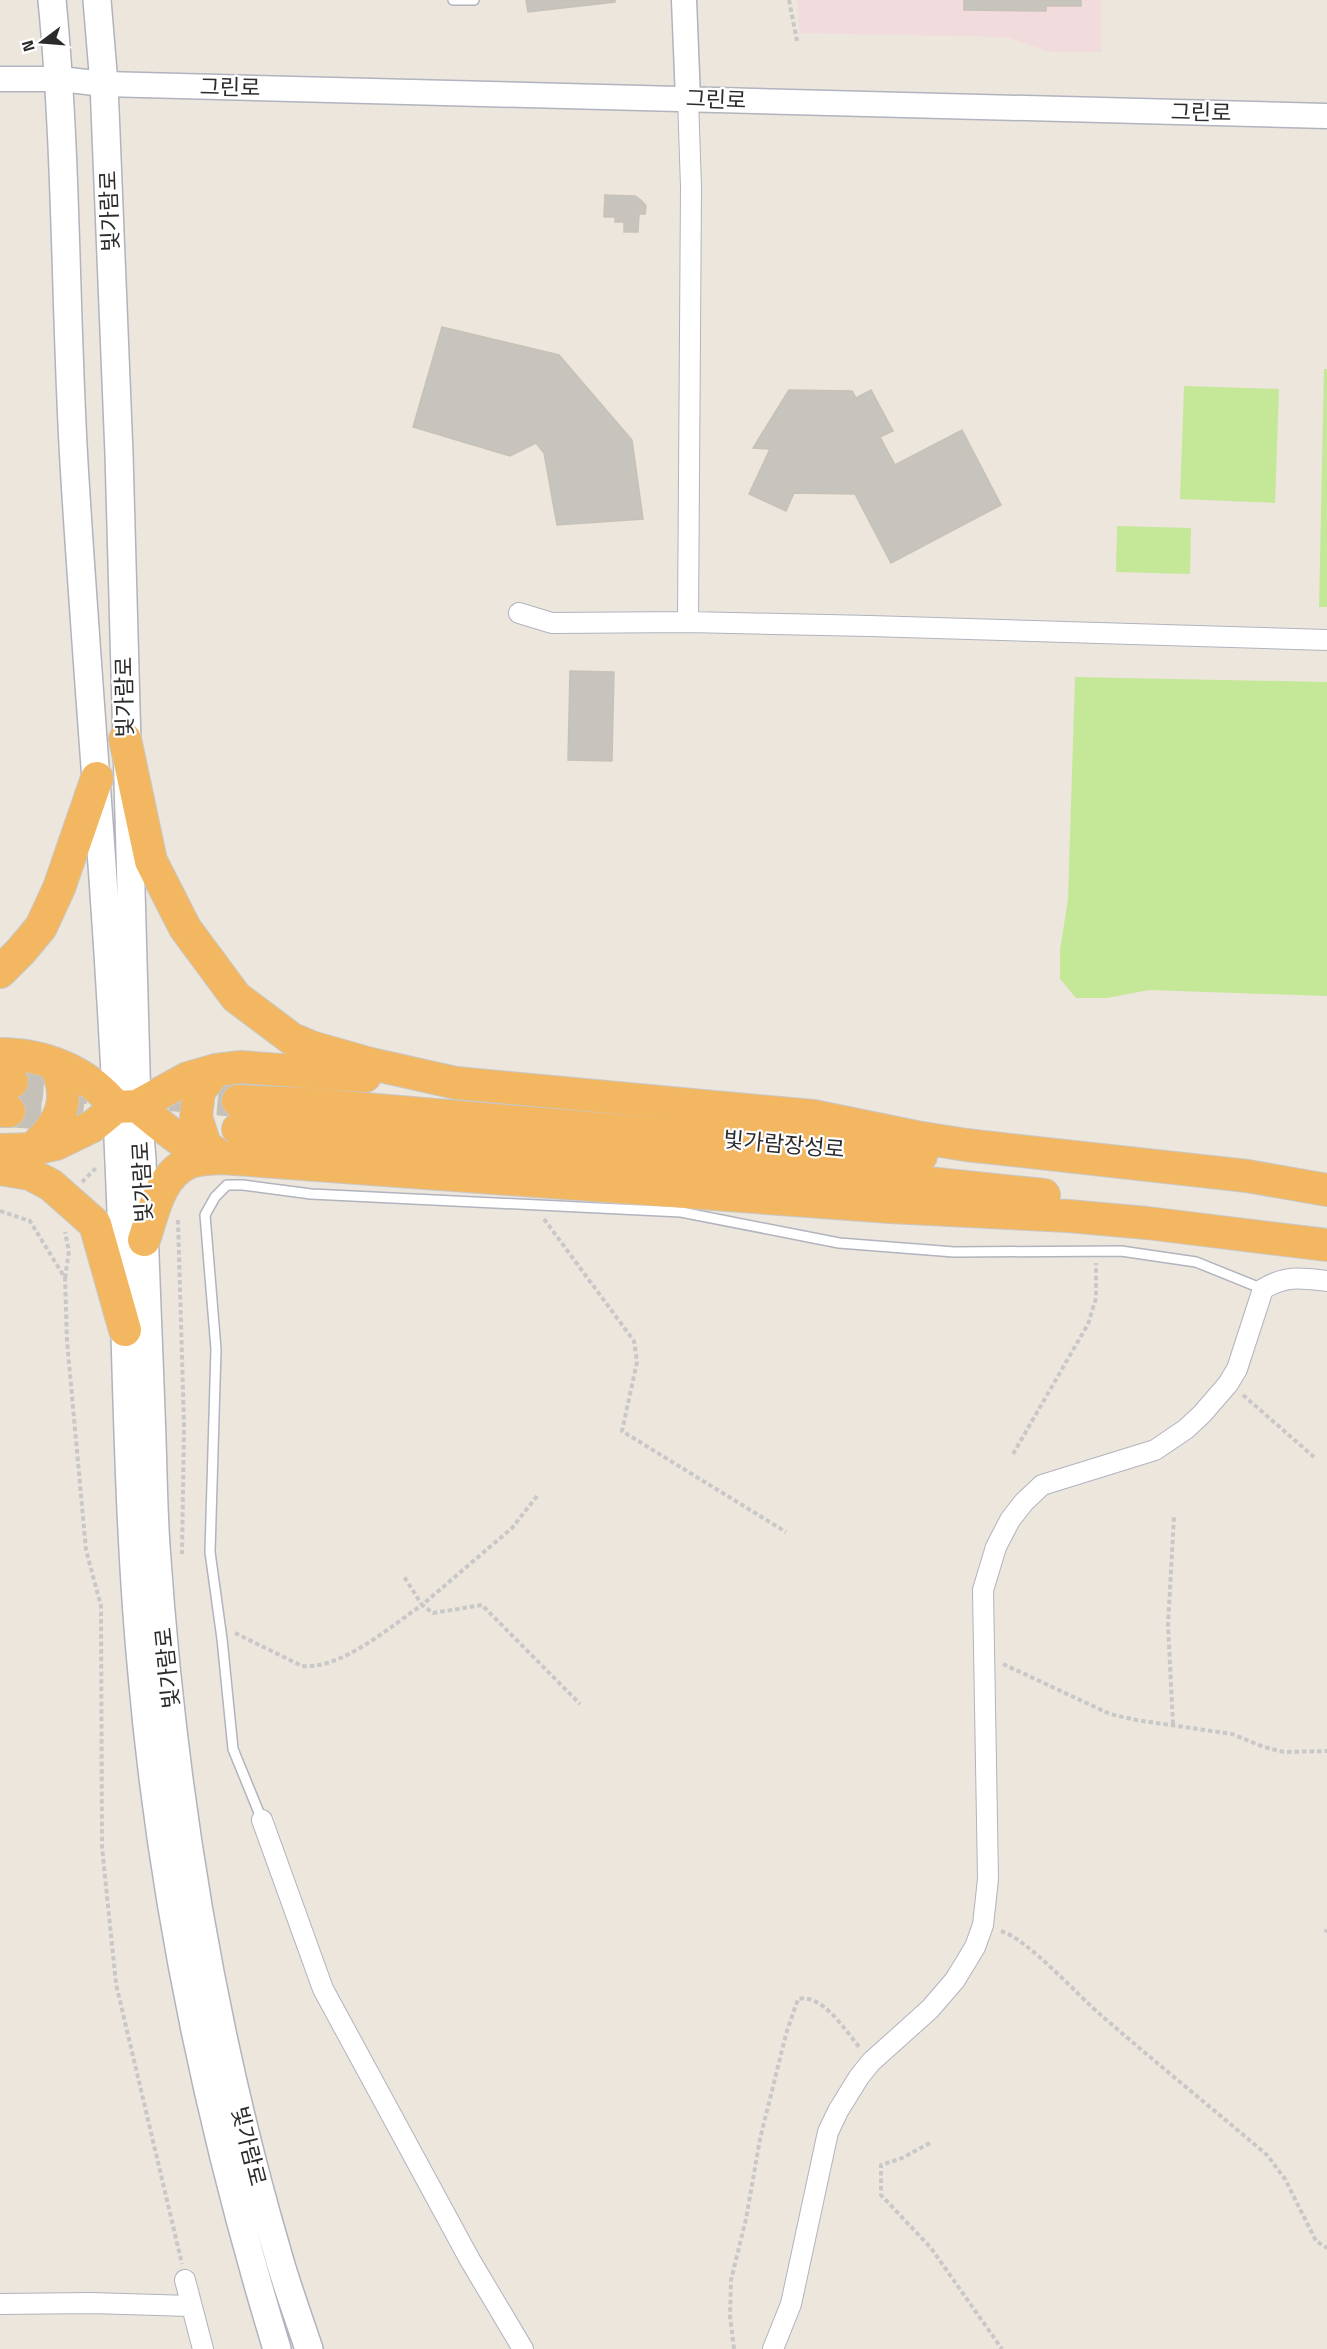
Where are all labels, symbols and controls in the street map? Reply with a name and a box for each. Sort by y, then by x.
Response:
north arrow [12,12,72,72]
text: N [15,37,41,55]
street label: 그린로 [199,69,261,105]
street label: 그린로 [685,81,747,117]
street label: 그린로 [1170,94,1232,130]
street label: 빛가람로 [91,170,127,252]
street label: 빛가람로 [106,656,142,738]
street label: 빛가람장성로 [722,1122,846,1166]
street label: 빛가람로 [123,1141,161,1223]
street label: 빛가람로 [146,1626,188,1710]
street label: 빛가람로 [223,2103,275,2189]

